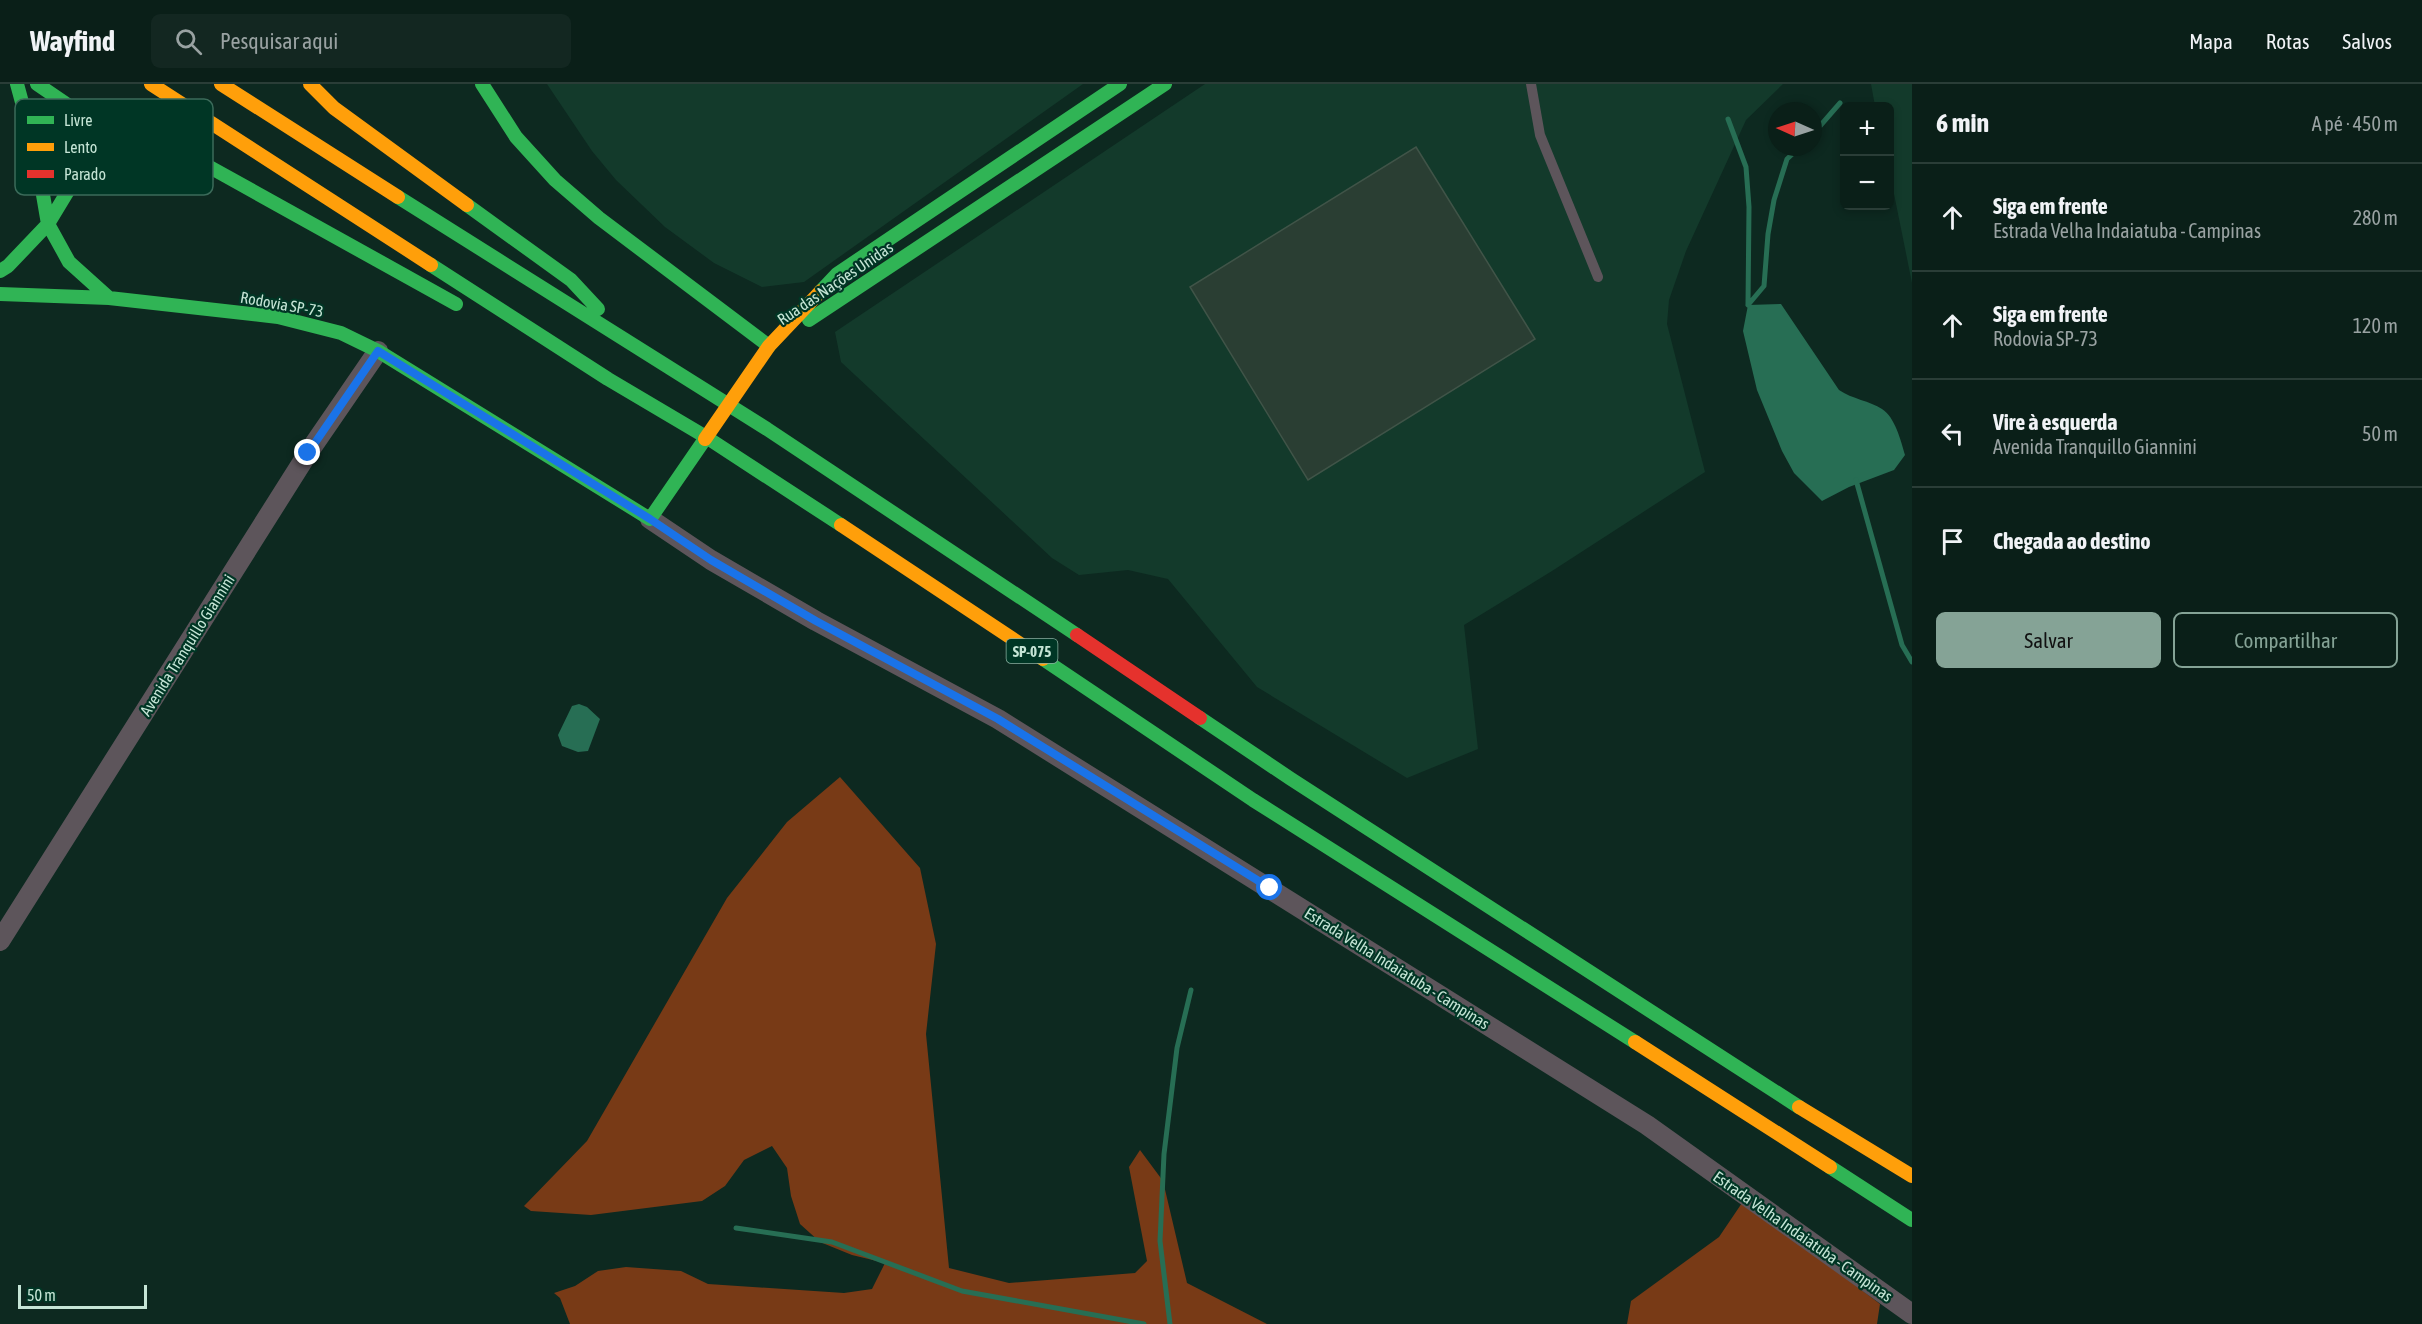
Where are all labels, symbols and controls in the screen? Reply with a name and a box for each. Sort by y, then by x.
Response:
search box [151,14,571,68]
text: Wayfind [30,25,115,57]
icon: search [172,25,205,58]
text: Pesquisar aqui [220,28,338,54]
text: Mapa [2189,29,2233,53]
text: Rotas [2266,29,2309,53]
text: Salvos [2342,29,2392,53]
legend [15,99,213,195]
north arrow [1768,102,1822,156]
map controls [1840,102,1894,210]
button: + [1840,102,1894,156]
text: 6 min [1936,108,1989,138]
text: Livre [64,111,92,129]
text: A pé · 450 m [2312,112,2398,135]
text: Lento [64,138,97,156]
button: − [1840,156,1894,210]
text: Parado [64,165,106,183]
text: Siga em frente [1993,193,2108,219]
icon: ahead [1936,201,1969,234]
text: 280 m [2353,206,2398,229]
text: Estrada Velha Indaiatuba - Campinas [1993,219,2261,242]
street label: Rua das Nações Unidas [774,238,897,329]
street label: Rodovia SP-73 [239,288,325,320]
text: Siga em frente [1993,301,2108,327]
icon: ahead [1936,309,1969,342]
text: 120 m [2353,314,2398,337]
text: Rodovia SP-73 [1993,327,2098,350]
text: Vire à esquerda [1993,409,2118,435]
icon: left [1936,417,1969,450]
text: 50 m [2362,422,2398,445]
text: Avenida Tranquillo Giannini [1993,435,2197,458]
route end [294,439,320,465]
icon: arrive [1936,525,1969,558]
text: Chegada ao destino [1993,528,2151,554]
street label: Avenida Tranquillo Giannini [136,571,239,719]
button: Salvar [1936,612,2161,668]
button: Compartilhar [2173,612,2398,668]
road number: SP-075 [1006,639,1058,663]
route start [1256,874,1282,900]
street label: Estrada Velha Indaiatuba - Campinas [1301,904,1493,1033]
street label: Estrada Velha Indaiatuba - Campinas [1709,1167,1896,1306]
scale bar [18,1282,147,1310]
text: 50 m [27,1286,56,1304]

